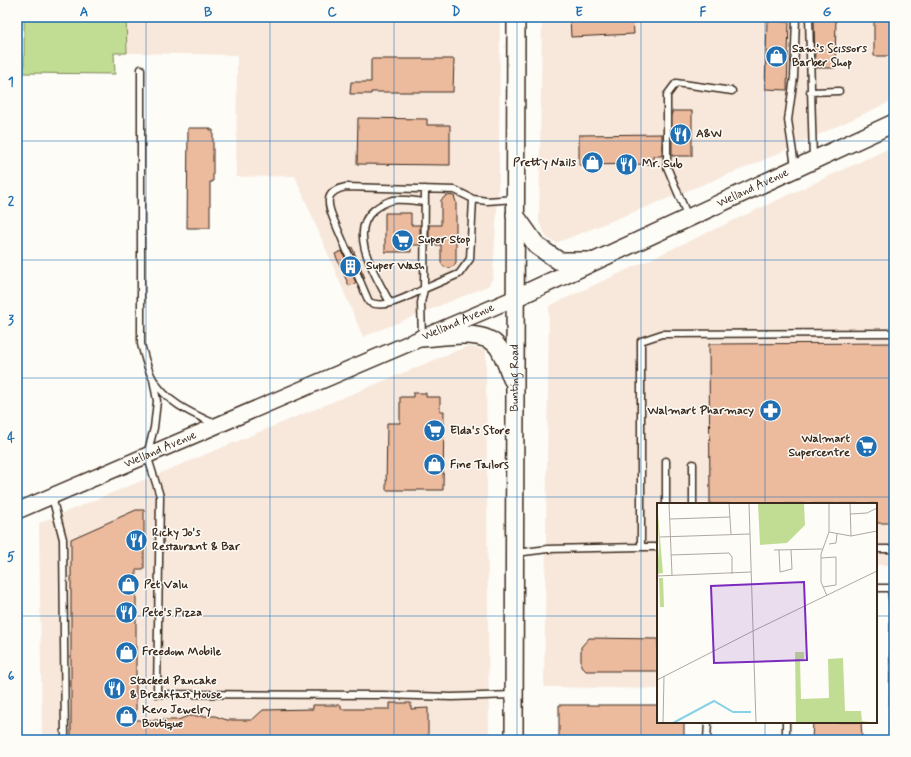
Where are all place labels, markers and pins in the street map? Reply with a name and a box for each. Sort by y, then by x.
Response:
place label: Sam’s Scissors Barber Shop [792,41,868,71]
shop icon: Sam’s Scissors Barber Shop [764,43,790,69]
restaurant icon: A&W [668,121,694,147]
place label: A&W [696,126,722,142]
shop icon: Pretty Nails [579,150,605,176]
restaurant icon: Mr. Sub [614,151,640,177]
place label: Pretty Nails [513,155,577,171]
place label: Mr. Sub [642,156,683,172]
supermarket icon: Super Stop [389,227,415,253]
place label: Super Stop [418,232,470,248]
building icon: Super Wash [337,253,363,279]
place label: Super Wash [366,258,425,274]
pharmacy icon: Walmart Pharmacy [757,398,783,424]
place label: Walmart Pharmacy [647,403,754,419]
supermarket icon: Elda's Store [421,418,447,444]
place label: Elda's Store [450,423,511,439]
place label: Walmart Supercentre [788,431,850,461]
supermarket icon: Walmart Supercentre [853,433,879,459]
shop icon: Fine Tailors [422,452,448,478]
place label: Fine Tailors [450,457,509,473]
place label: Ricky Jo's Restaurant & Bar [152,525,241,555]
restaurant icon: Ricky Jo's Restaurant & Bar [124,527,150,553]
shop icon: Pet Valu [115,572,141,598]
place label: Pet Valu [144,577,188,593]
restaurant icon: Pete's Pizza [114,600,140,626]
place label: Pete's Pizza [142,605,202,621]
shop icon: Freedom Mobile [114,639,140,665]
place label: Freedom Mobile [142,644,222,660]
place label: Stacked Pancake & Breakfast House [130,673,222,703]
restaurant icon: Stacked Pancake & Breakfast House [101,675,127,701]
place label: Kevo Jewelry Boutique [142,702,211,732]
shop icon: Kevo Jewelry Boutique [113,704,139,730]

